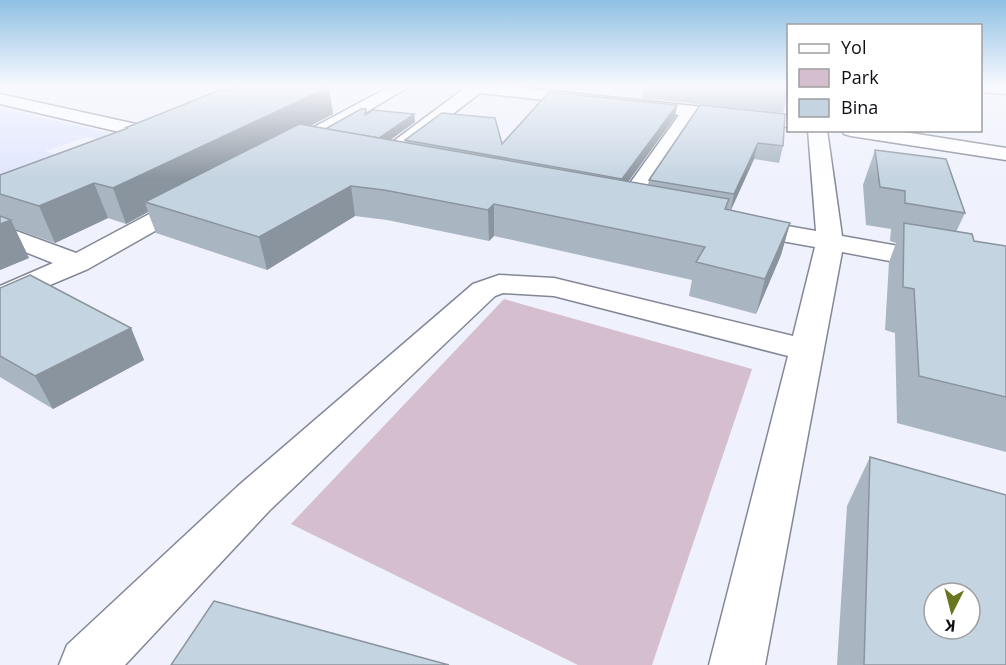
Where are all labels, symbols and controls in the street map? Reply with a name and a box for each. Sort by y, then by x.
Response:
legend [787,24,982,132]
text: Yol [841,35,866,59]
text: Park [841,65,879,89]
text: Bina [841,95,878,119]
north arrow [922,581,982,641]
text: K [944,614,957,637]

